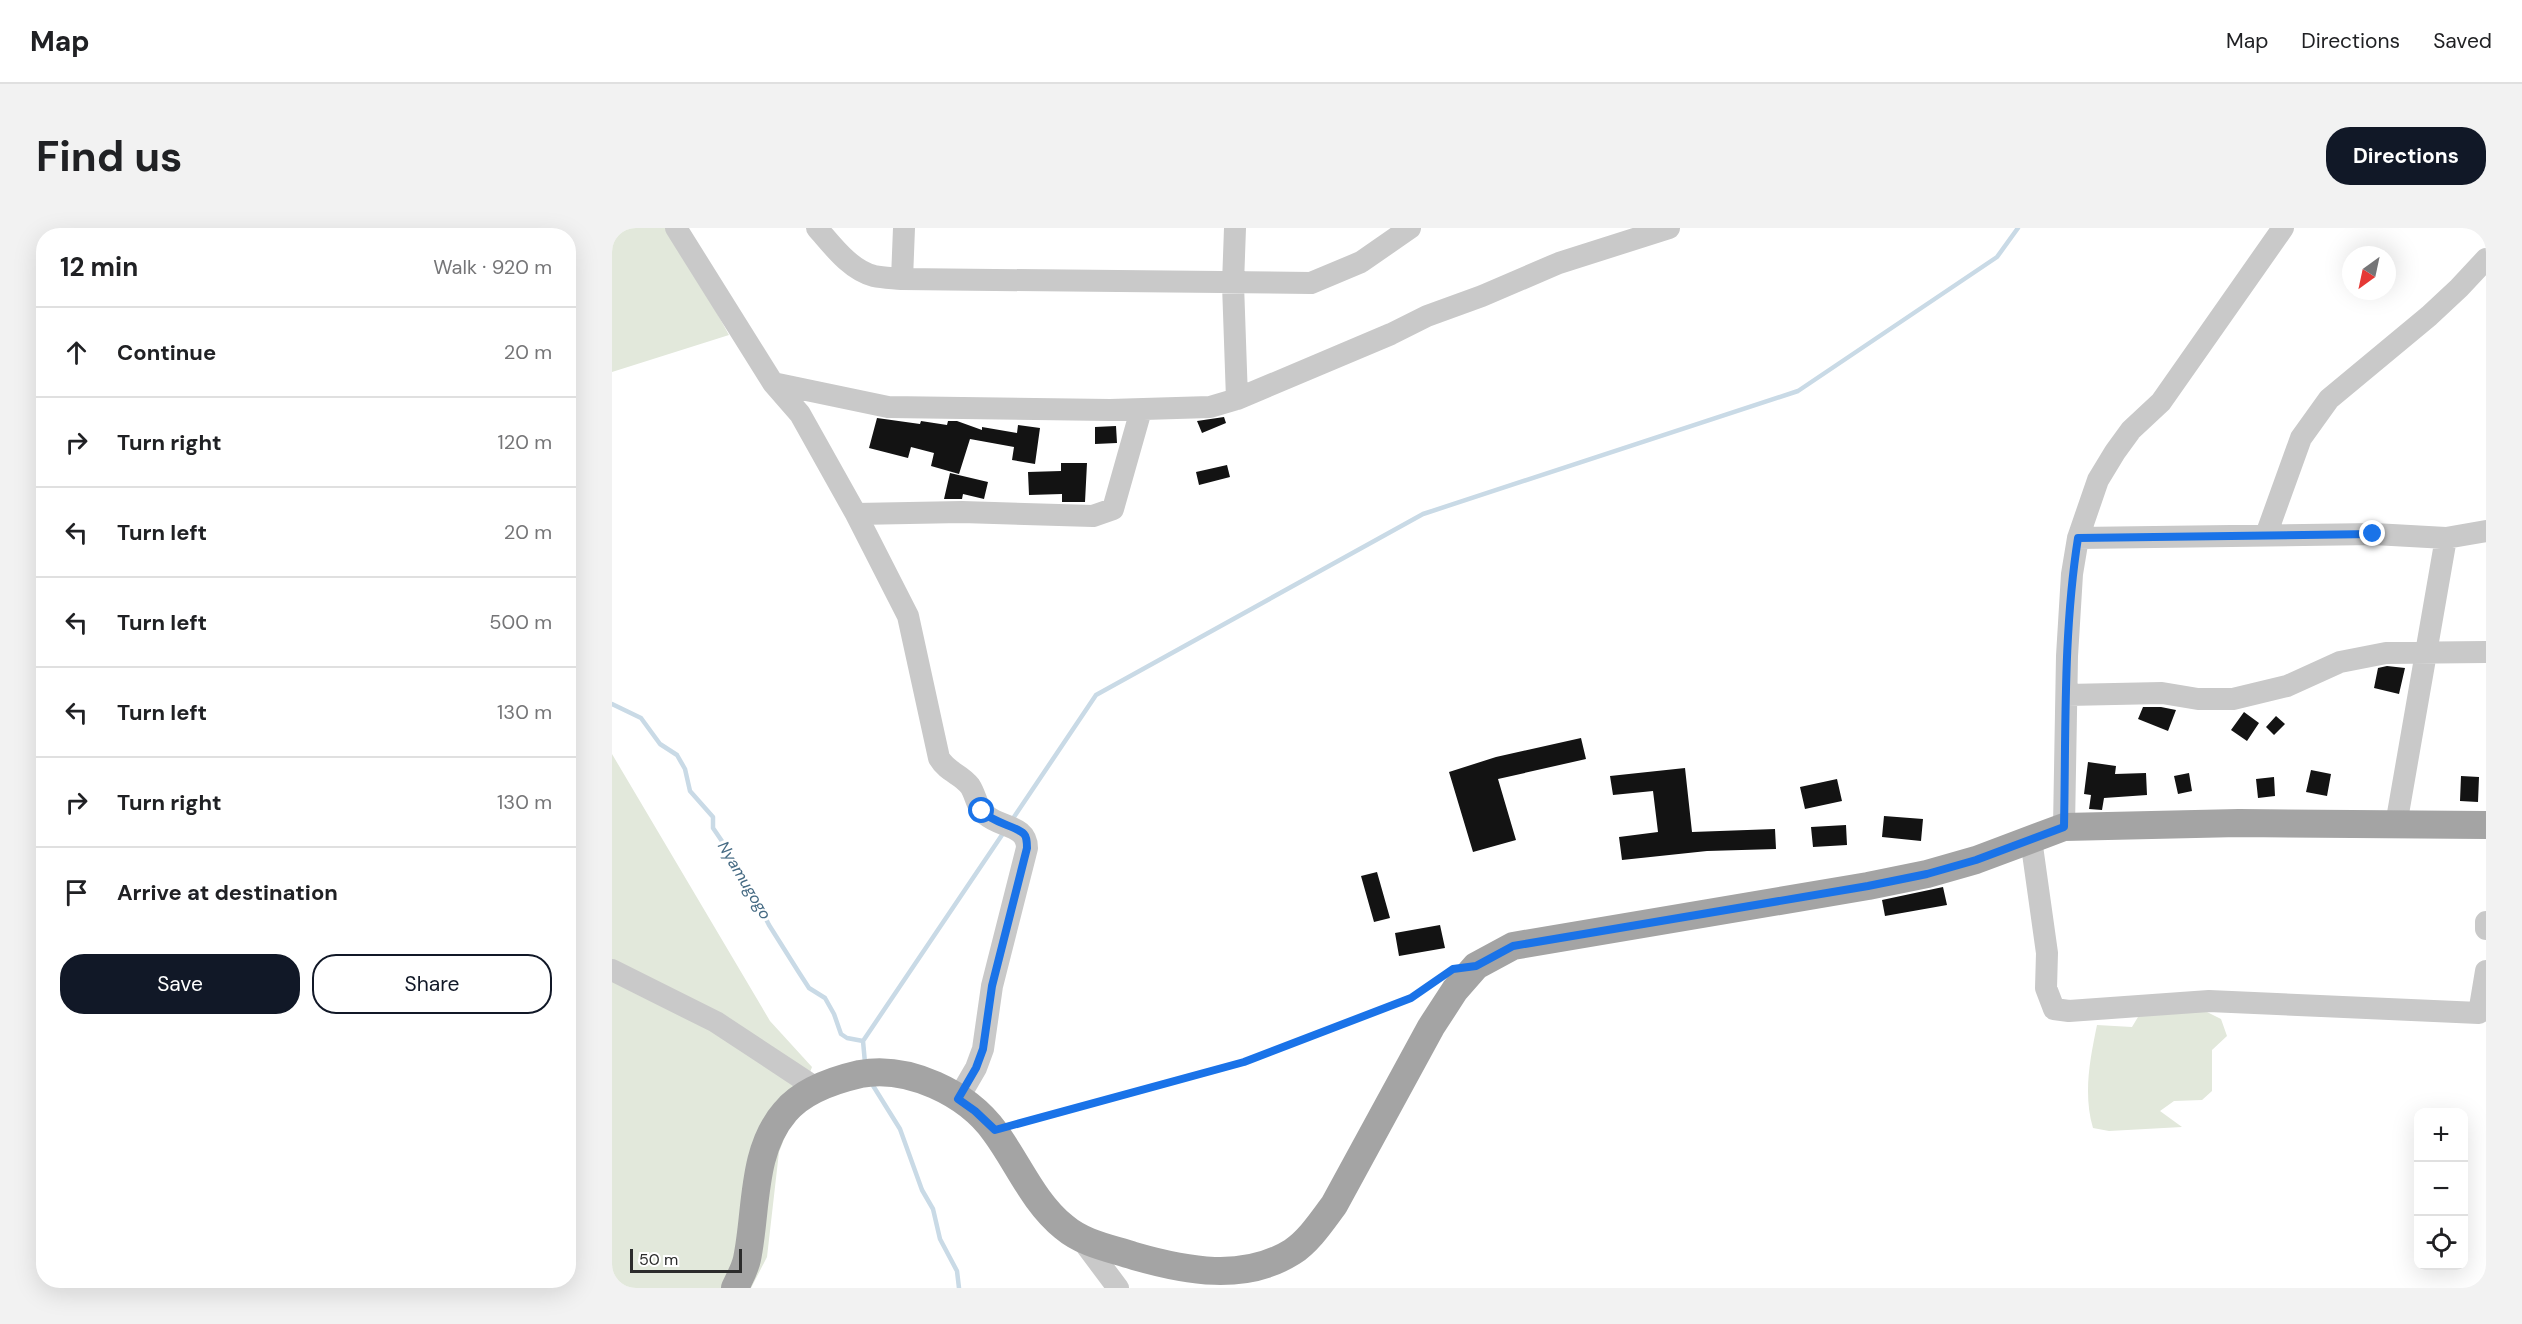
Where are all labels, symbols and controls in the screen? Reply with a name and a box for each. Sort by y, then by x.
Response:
text: Map [30,23,90,60]
text: Map [2226,27,2268,55]
text: Directions [2301,27,2400,55]
text: Saved [2433,27,2492,55]
button: Directions [2326,127,2486,185]
text: Find us [36,129,182,184]
north arrow [2342,246,2396,300]
text: 12 min [60,250,138,284]
text: Walk · 920 m [433,254,552,280]
icon: ahead [60,336,93,369]
text: Continue [117,338,216,367]
text: 20 m [504,339,552,365]
icon: right [60,426,93,459]
text: Turn right [117,428,222,457]
text: 120 m [498,429,552,455]
icon: left [60,516,93,549]
text: Turn left [117,518,207,547]
text: 20 m [504,519,552,545]
route end [2359,520,2385,546]
icon: left [60,606,93,639]
text: Turn left [117,608,207,637]
text: 500 m [489,609,552,635]
icon: left [60,696,93,729]
text: Turn left [117,698,207,727]
text: 130 m [497,699,552,725]
icon: right [60,786,93,819]
text: Turn right [117,788,222,817]
text: 130 m [497,789,552,815]
route start [968,797,994,823]
water label: Nyamugogo [713,837,776,923]
icon: arrive [60,876,93,909]
text: Arrive at destination [117,878,338,907]
button: Save [60,954,300,1014]
button: Share [312,954,552,1014]
map controls [2414,1108,2468,1270]
button: + [2414,1108,2468,1162]
button: − [2414,1162,2468,1216]
button: locate [2414,1216,2468,1270]
scale bar [630,1246,742,1274]
text: 50 m [639,1249,678,1270]

